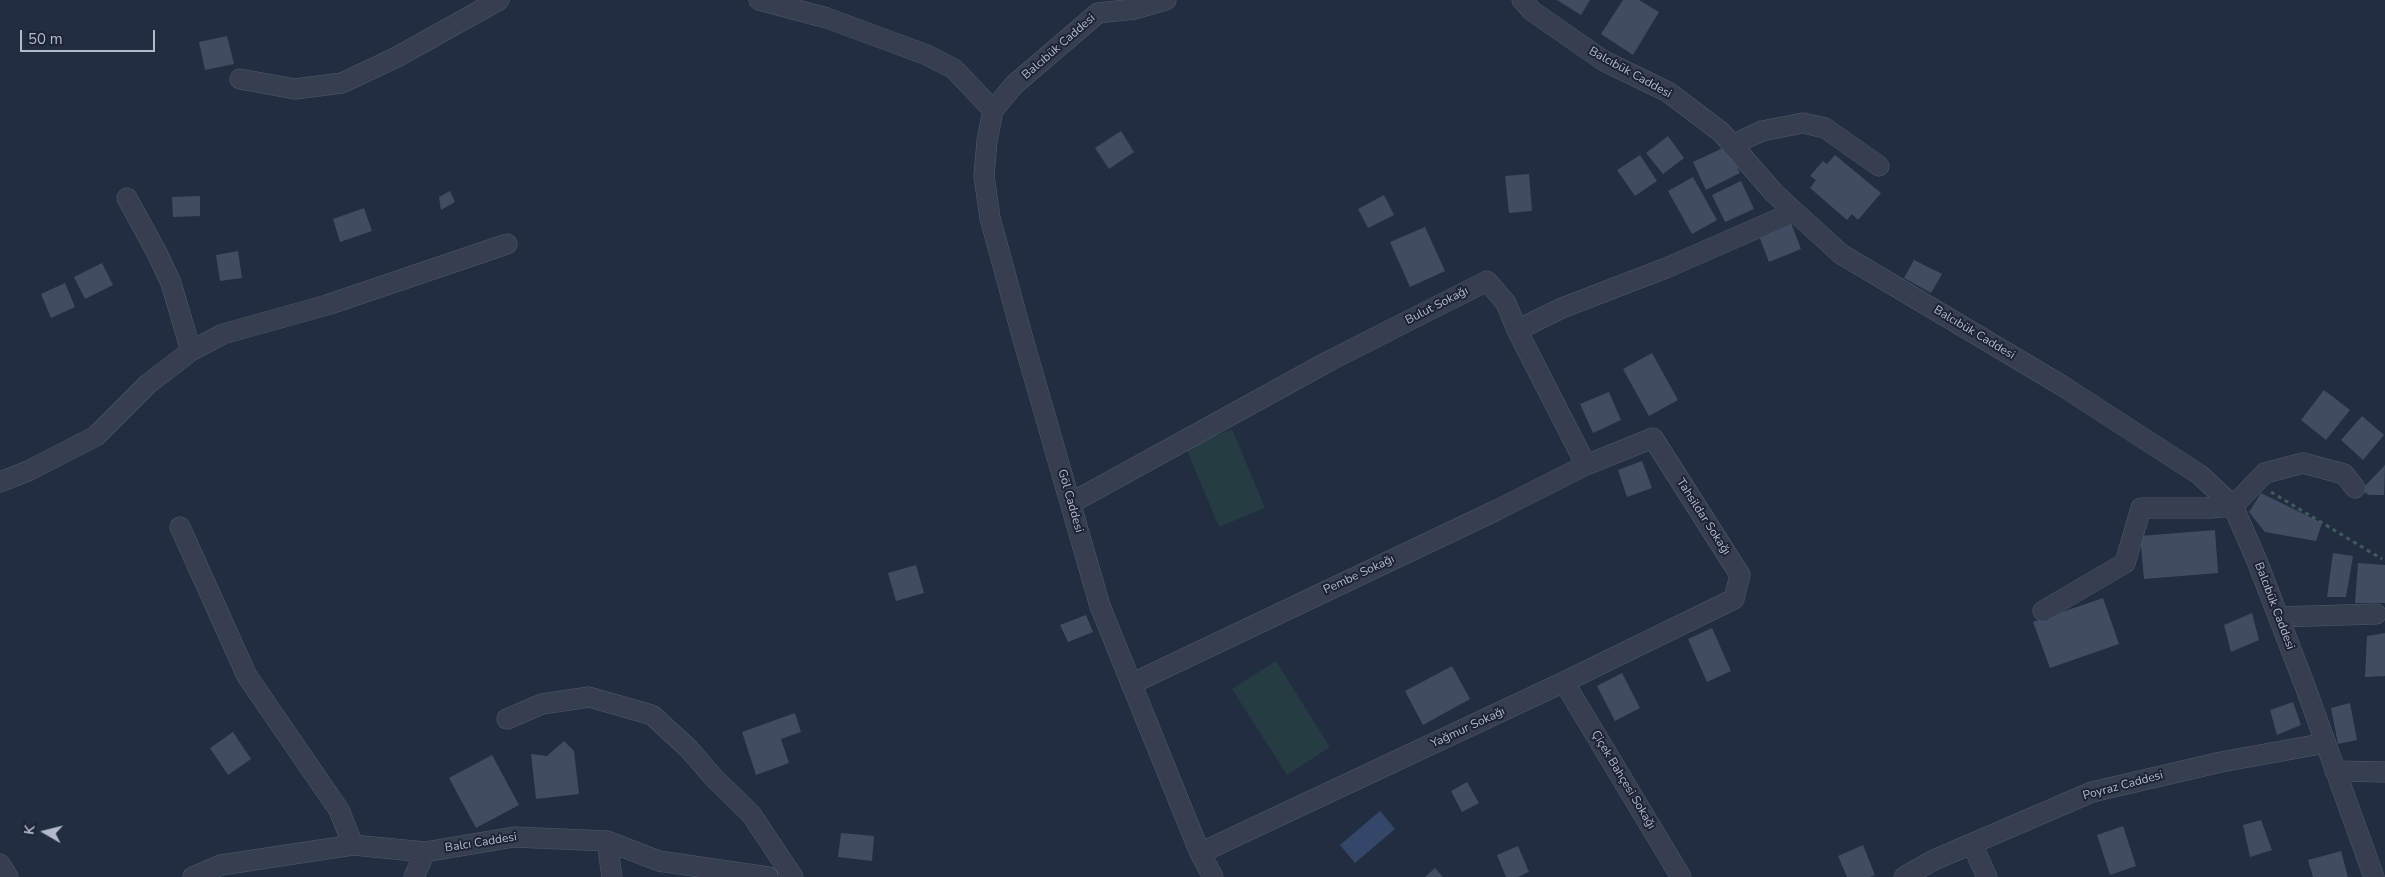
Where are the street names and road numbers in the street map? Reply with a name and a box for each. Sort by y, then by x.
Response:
street label: Balcıbük Caddesi [1019,11,1099,83]
street label: Balcıbük Caddesi [1586,44,1674,102]
street label: Bulut Sokağı [1403,284,1471,328]
street label: Balcıbük Caddesi [1931,303,2017,363]
street label: Göl Caddesi [1054,468,1086,534]
street label: Tahsildar Sokağı [1673,476,1733,558]
street label: Pembe Sokağı [1321,552,1397,598]
street label: Balcıbük Caddesi [2251,560,2297,652]
street label: Yağmur Sokağı [1429,705,1507,751]
street label: Çiçek Bahçesi Sokağı [1588,728,1658,832]
street label: Poyraz Caddesi [2081,768,2165,804]
street label: Balcı Caddesi [444,830,518,856]

